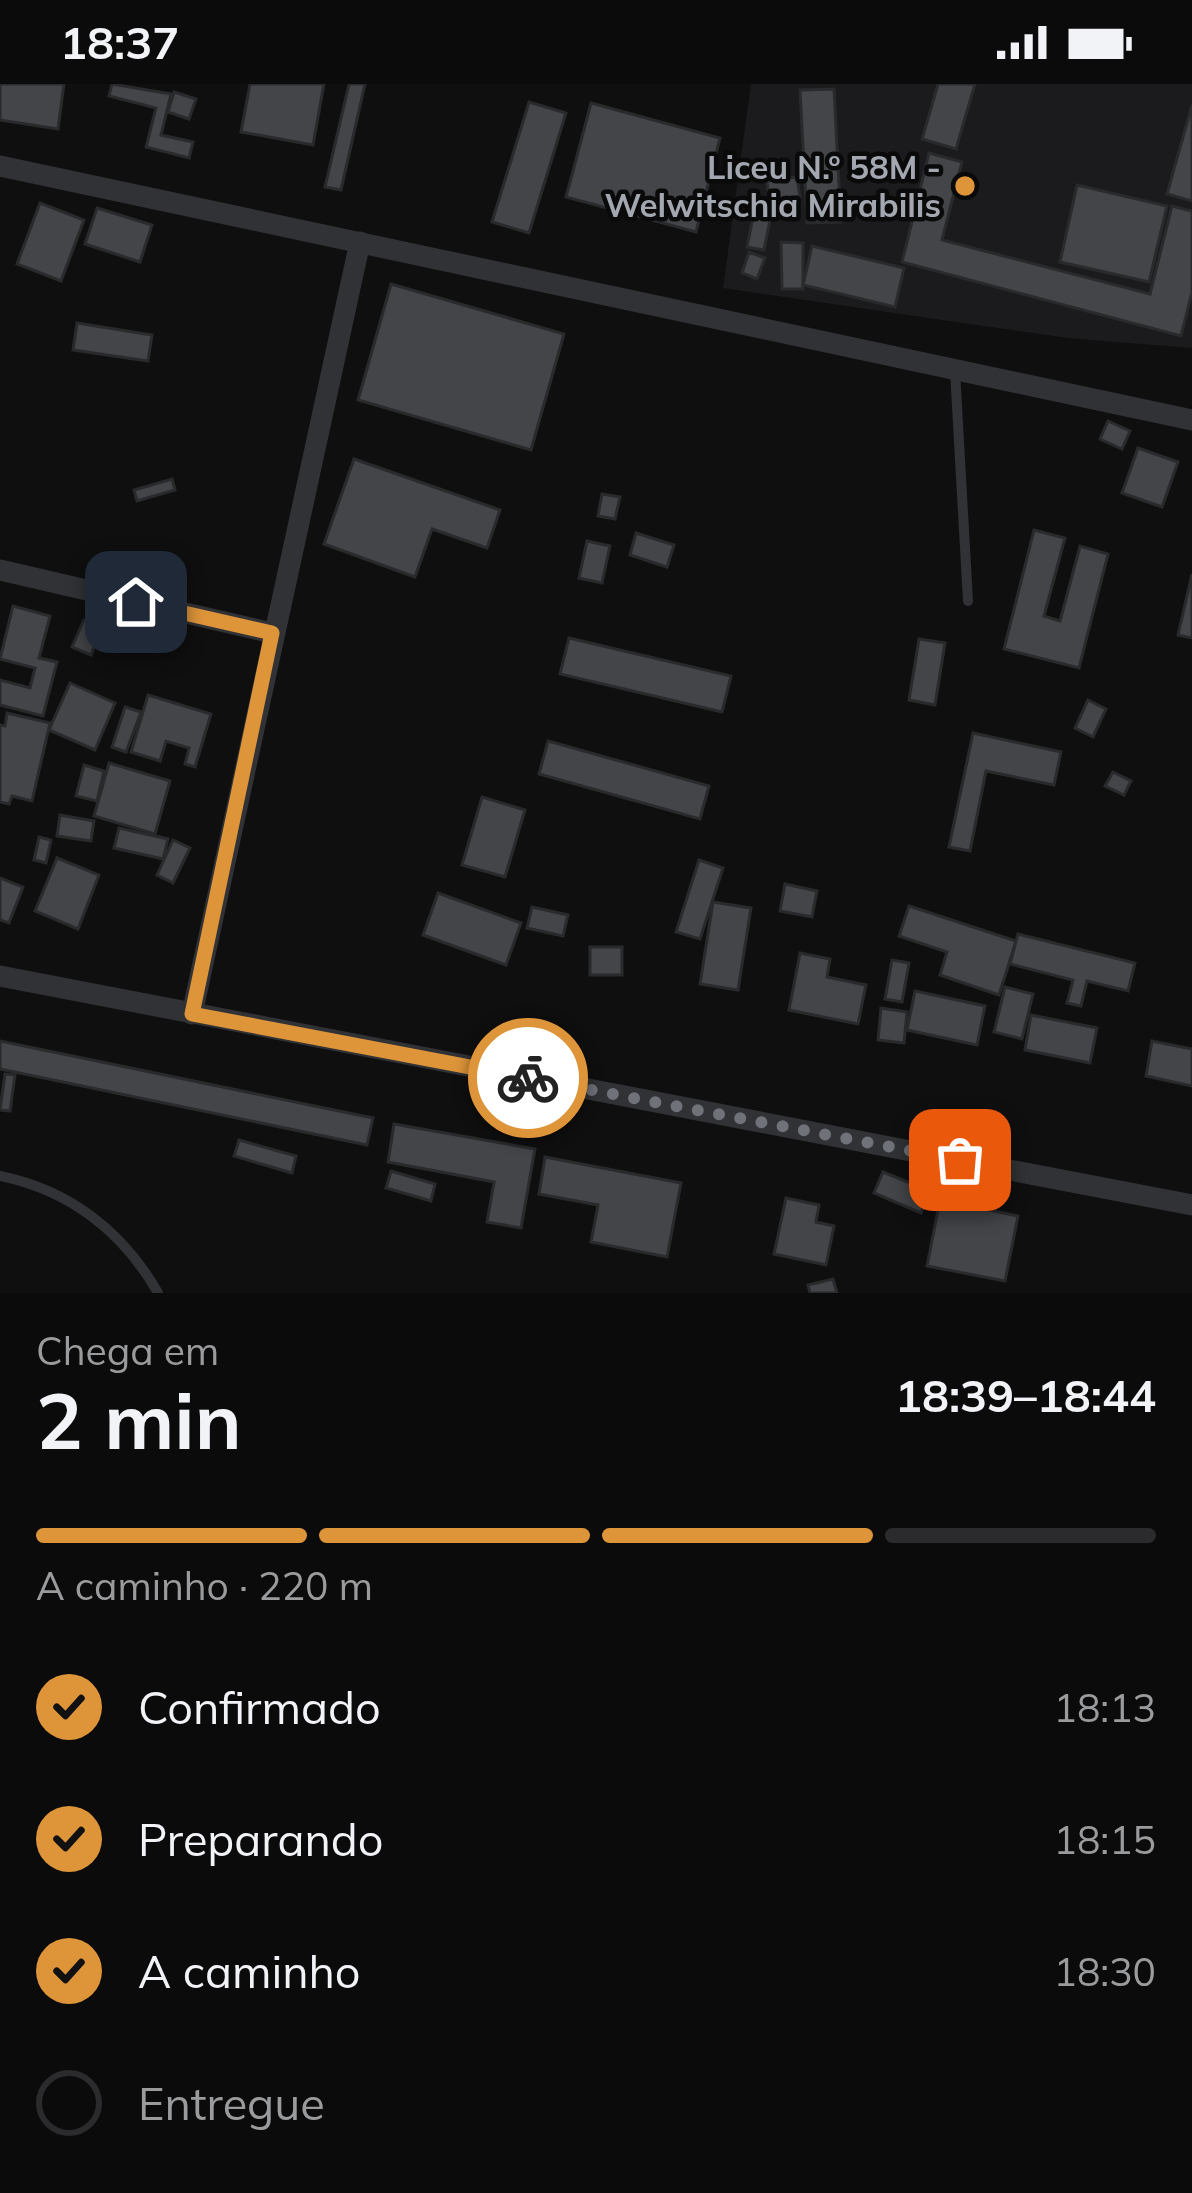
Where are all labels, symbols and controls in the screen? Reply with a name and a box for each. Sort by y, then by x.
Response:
text: 18:37 [60,14,179,70]
place label: Liceu N.º 58M - Welwitschia Mirabilis [605,146,941,225]
marker: Liceu N.º 58M - Welwitschia Mirabilis [952,173,978,199]
pin [85,551,187,653]
icon: home [103,569,169,635]
courier [468,1018,588,1138]
icon: bike [495,1045,561,1111]
pin [909,1109,1011,1211]
icon: bag [927,1127,993,1193]
text: Chega em [36,1326,219,1375]
text: 18:39–18:44 [895,1367,1156,1423]
text: 2 min [36,1371,242,1469]
text: A caminho · 220 m [36,1561,373,1610]
icon: check [36,1674,102,1740]
text: Confirmado [138,1679,381,1735]
text: 18:13 [1054,1683,1156,1732]
icon: check [36,1806,102,1872]
text: Preparando [138,1811,384,1867]
text: 18:15 [1054,1815,1156,1864]
icon: check [36,1938,102,2004]
text: A caminho [138,1943,361,1999]
text: 18:30 [1054,1947,1156,1996]
text: Entregue [138,2075,325,2131]

